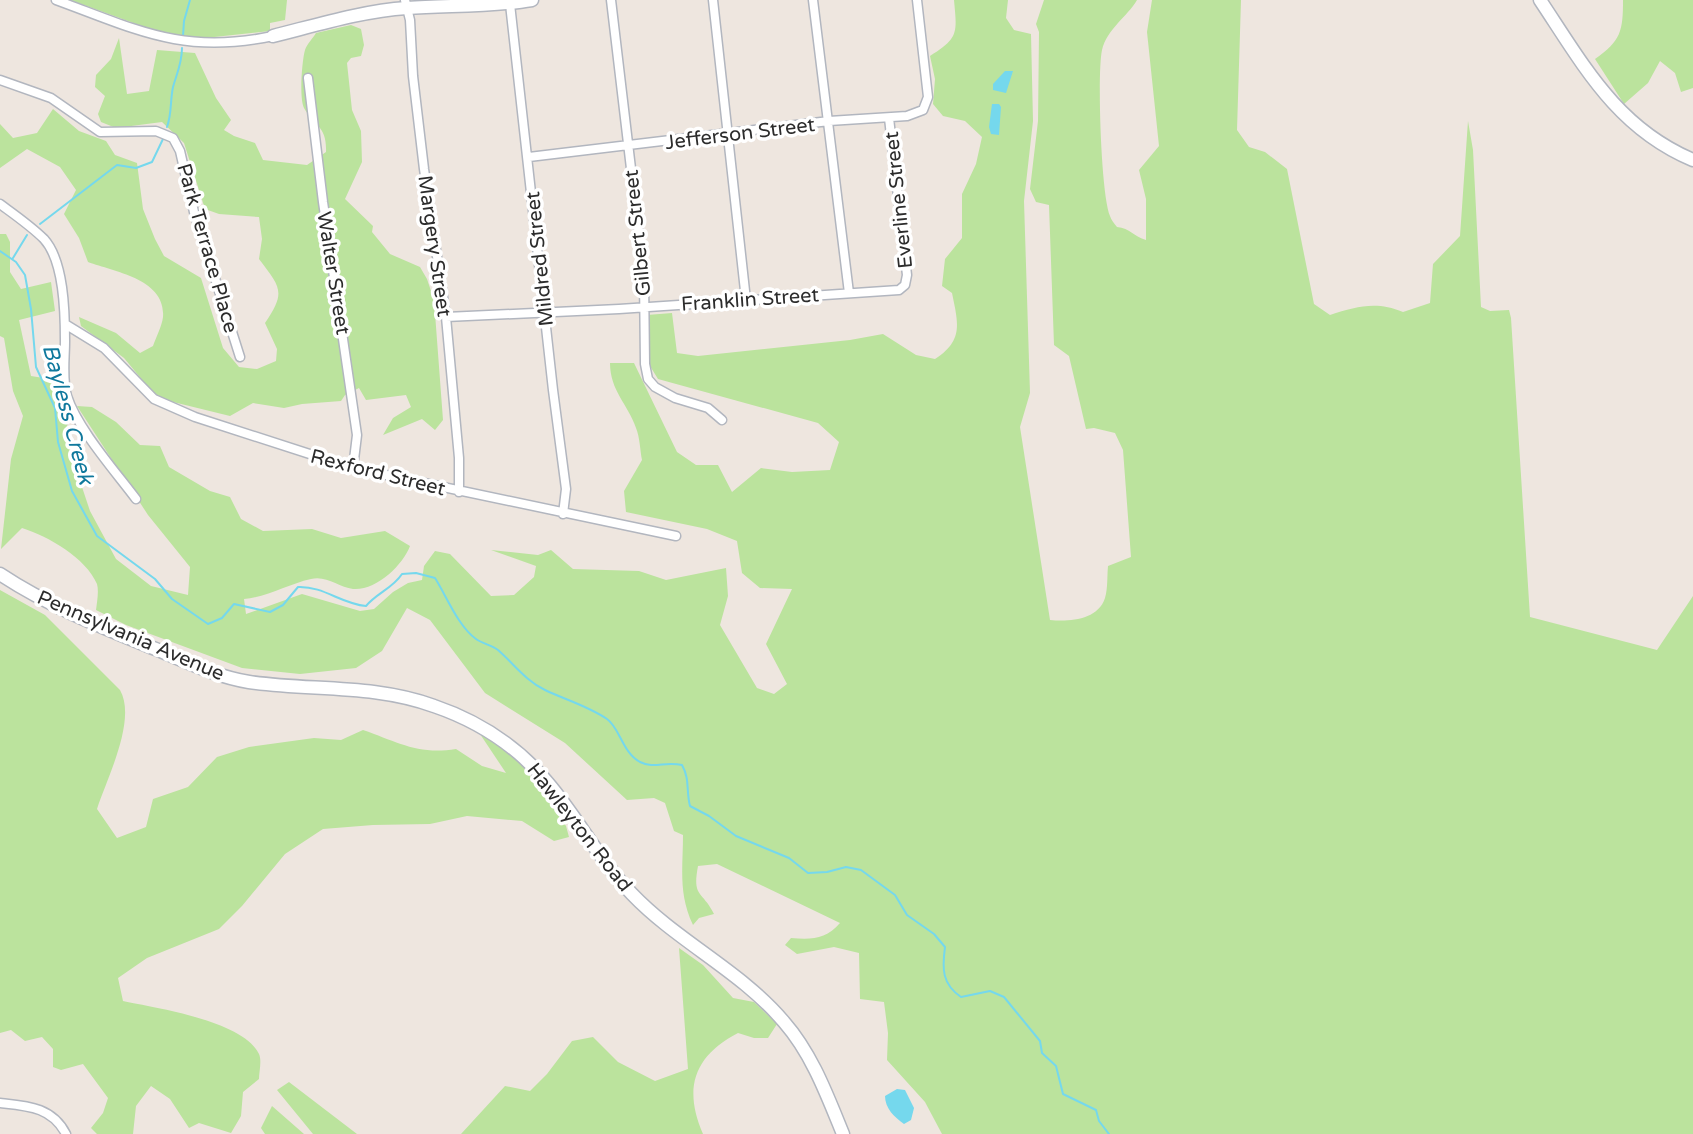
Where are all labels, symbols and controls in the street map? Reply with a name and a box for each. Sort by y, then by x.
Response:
street label: Jefferson Street [664,113,817,155]
street label: Everline Street [880,130,918,270]
street label: Park Terrace Place [171,161,243,336]
street label: Gilbert Street [619,168,657,297]
street label: Margery Street [412,174,456,319]
street label: Mildred Street [521,190,559,327]
street label: Walter Street [311,210,355,337]
street label: Franklin Street [680,283,820,317]
water label: Bayless Creek [37,341,100,489]
street label: Rexford Street [308,445,448,501]
street label: Pennsylvania Avenue [33,586,228,686]
street label: Hawleyton Road [522,758,637,897]

